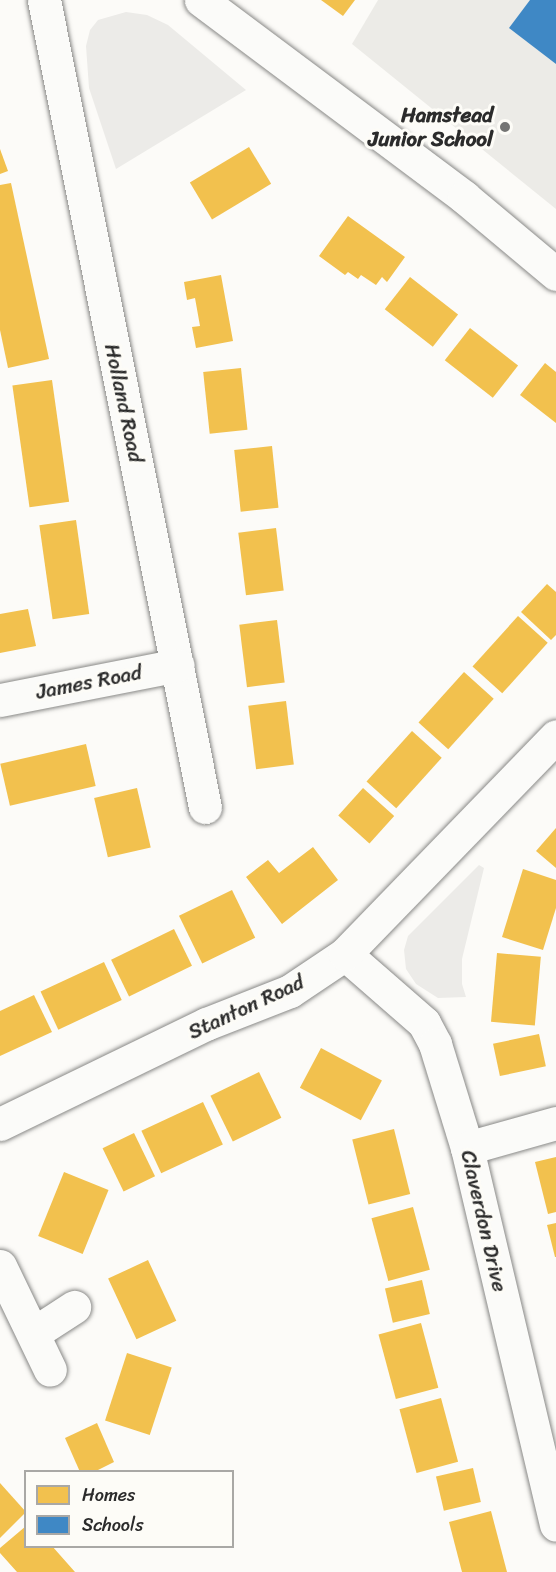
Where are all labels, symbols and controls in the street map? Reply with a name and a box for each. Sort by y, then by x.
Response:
place label: Hamstead Junior School [368,102,493,152]
marker: Hamstead Junior School [498,120,512,134]
street label: Holland Road [99,341,149,465]
street label: James Road [34,659,144,705]
street label: Stanton Road [184,969,308,1045]
street label: Claverdon Drive [455,1148,513,1294]
legend [24,1470,234,1548]
text: Homes [82,1479,135,1511]
text: Schools [82,1509,143,1541]

